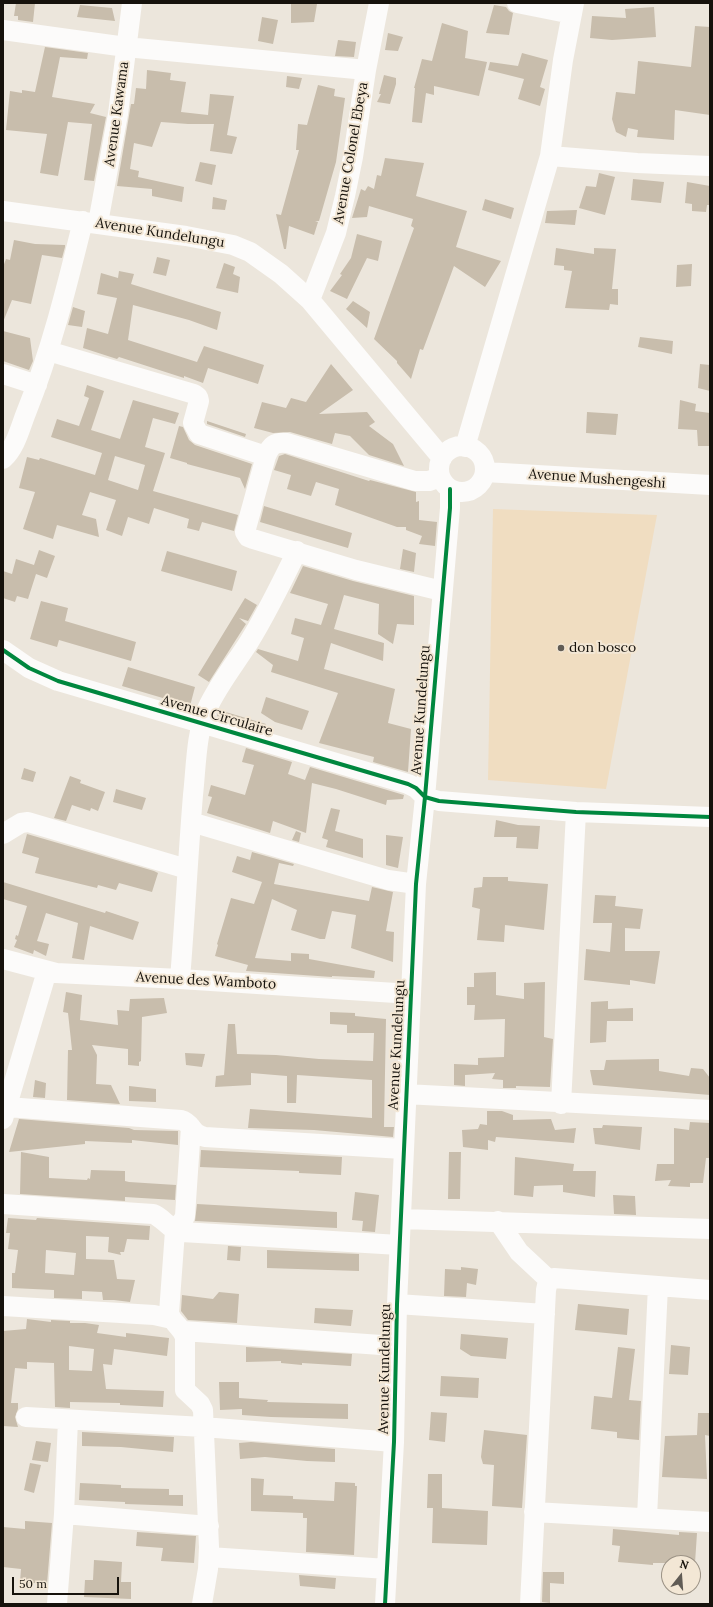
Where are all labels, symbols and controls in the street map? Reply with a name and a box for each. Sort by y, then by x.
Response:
street label: Avenue Kawama [101,60,133,168]
street label: Avenue Colonel Ebeya [330,81,372,225]
street label: Avenue Kundelungu [94,215,226,251]
street label: Avenue Mushengeshi [528,466,666,492]
place label: don bosco [569,640,636,656]
marker: don bosco [556,643,566,653]
street label: Avenue Kundelungu [408,644,434,776]
street label: Avenue Circulaire [159,692,275,740]
street label: Avenue des Wamboto [135,969,277,993]
street label: Avenue Kundelungu [385,980,409,1110]
street label: Avenue Kundelungu [375,1304,395,1434]
north arrow [661,1555,701,1595]
text: N [678,1557,690,1572]
scale bar [14,1569,121,1595]
text: 50 m [19,1576,47,1591]

